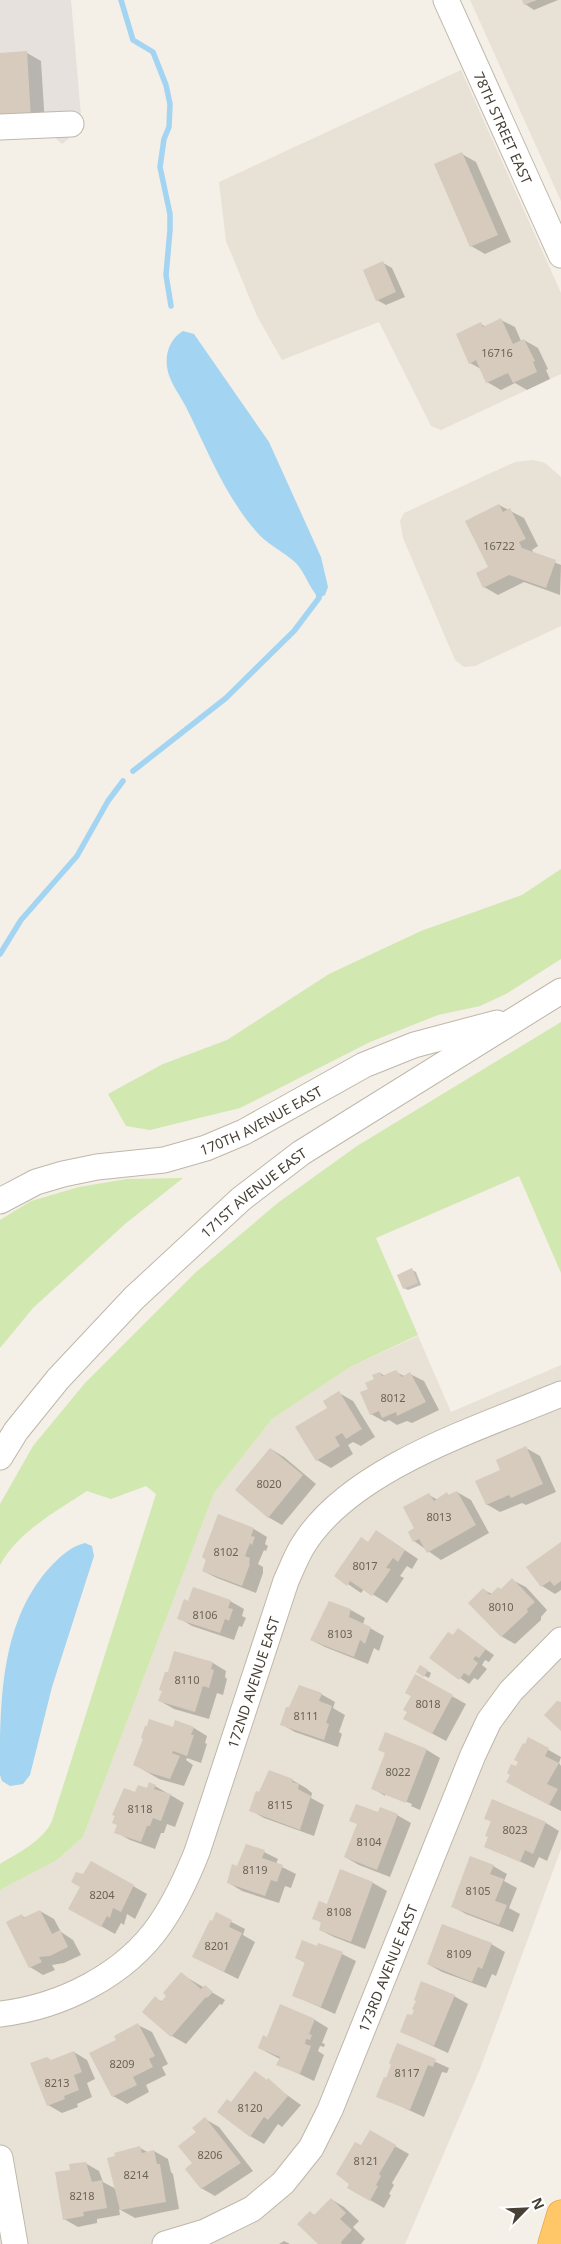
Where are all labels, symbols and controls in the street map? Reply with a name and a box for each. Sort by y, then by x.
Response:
street label: 78TH STREET EAST [470,68,537,187]
house number: 16716 [481,345,513,360]
house number: 16722 [483,538,515,553]
street label: 170TH AVENUE EAST [198,1081,325,1159]
street label: 171ST AVENUE EAST [196,1143,310,1242]
house number: 8012 [380,1390,406,1405]
house number: 8020 [256,1476,282,1491]
house number: 8013 [426,1509,452,1524]
house number: 8102 [213,1544,239,1559]
house number: 8017 [352,1558,378,1573]
house number: 8010 [488,1599,514,1614]
house number: 8106 [192,1607,218,1622]
street label: 172ND AVENUE EAST [222,1613,283,1750]
house number: 8103 [327,1626,353,1641]
house number: 8110 [174,1672,200,1687]
house number: 8018 [415,1696,441,1711]
house number: 8111 [293,1708,319,1723]
house number: 8022 [385,1764,411,1779]
house number: 8115 [267,1797,293,1812]
house number: 8118 [127,1801,153,1816]
house number: 8023 [502,1822,528,1837]
house number: 8104 [356,1834,382,1849]
house number: 8119 [242,1862,268,1877]
house number: 8105 [465,1883,491,1898]
house number: 8204 [89,1887,115,1902]
street label: 173RD AVENUE EAST [353,1901,421,2034]
house number: 8108 [326,1904,352,1919]
house number: 8201 [204,1938,230,1953]
house number: 8109 [446,1946,472,1961]
house number: 8209 [109,2056,135,2071]
house number: 8117 [394,2065,420,2080]
house number: 8213 [44,2075,70,2090]
house number: 8120 [237,2100,263,2115]
house number: 8206 [197,2147,223,2162]
house number: 8121 [353,2153,379,2168]
house number: 8214 [123,2167,149,2182]
north arrow [501,2184,551,2234]
house number: 8218 [69,2188,95,2203]
text: N [527,2194,549,2213]

